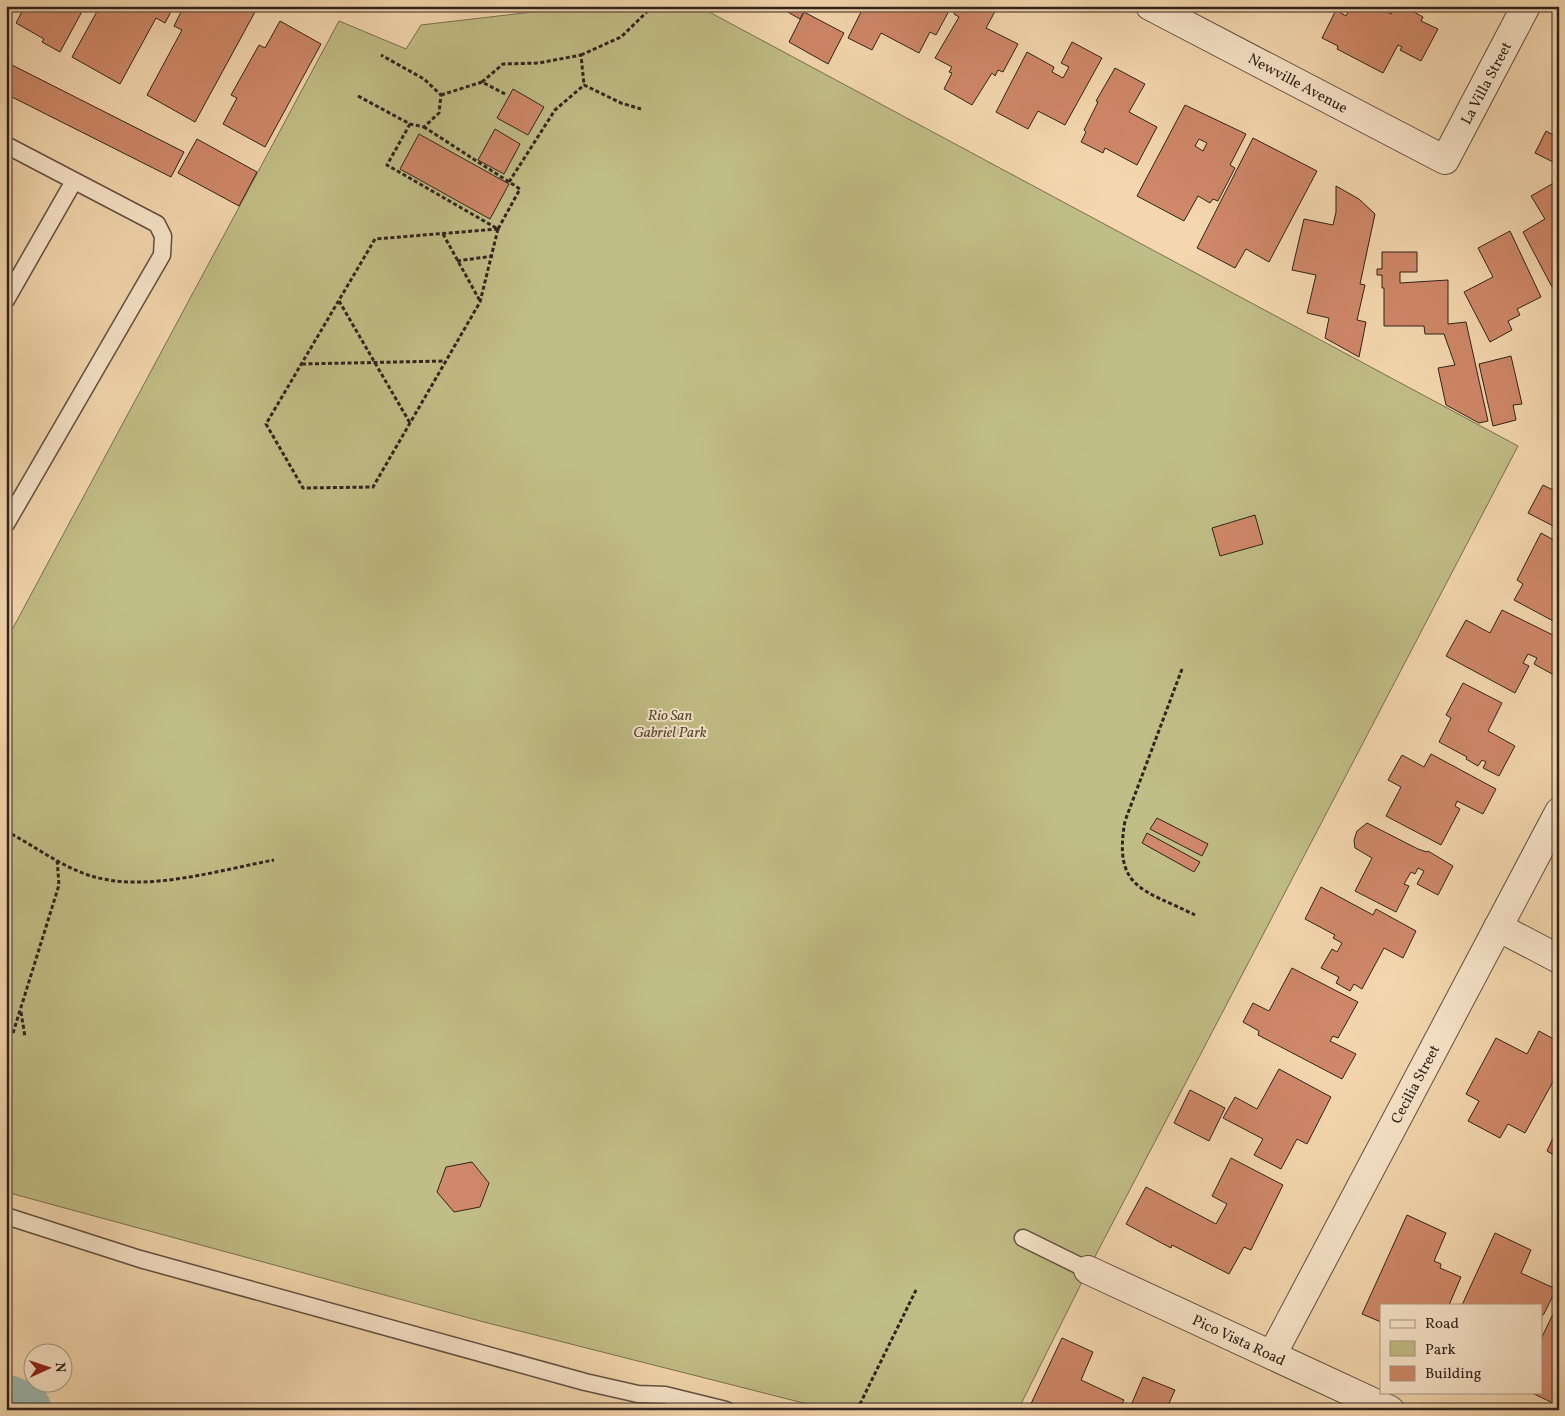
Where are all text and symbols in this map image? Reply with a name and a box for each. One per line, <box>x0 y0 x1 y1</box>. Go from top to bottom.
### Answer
street label: La Villa Street <box>1457 38 1518 129</box>
street label: Newville Avenue <box>1244 49 1351 119</box>
park label: Rio San Gabriel Park <box>633 706 707 744</box>
street label: Cecilia Street <box>1387 1041 1446 1128</box>
legend <box>1380 1304 1542 1394</box>
street label: Pico Vista Road <box>1188 1311 1288 1372</box>
text: Road <box>1425 1314 1459 1335</box>
text: Park <box>1425 1340 1456 1361</box>
north arrow <box>22 1344 72 1394</box>
text: N <box>50 1362 69 1373</box>
text: Building <box>1425 1364 1482 1385</box>

